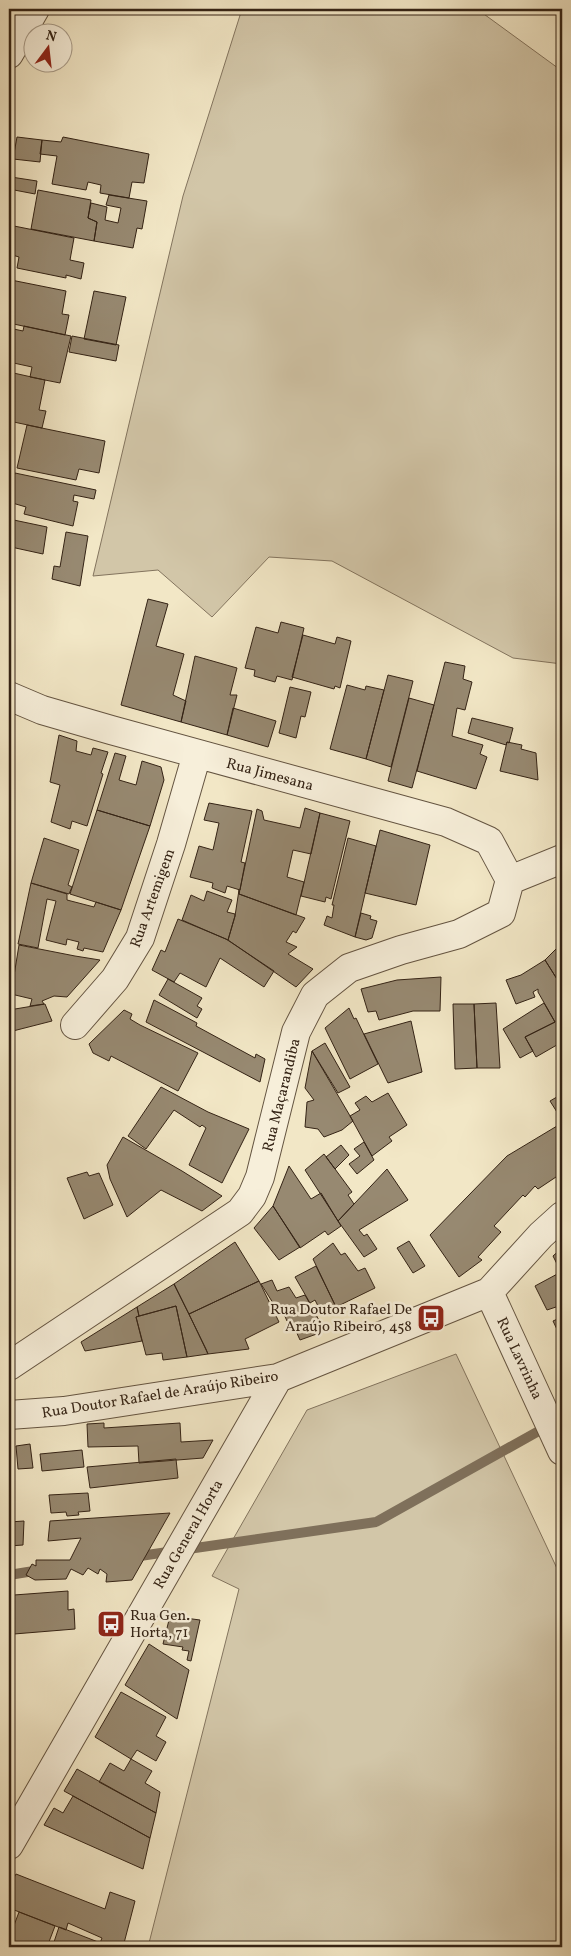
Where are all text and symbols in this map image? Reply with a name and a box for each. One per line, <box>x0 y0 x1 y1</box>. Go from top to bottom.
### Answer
north arrow <box>22 22 72 72</box>
text: N <box>44 26 58 47</box>
street label: Rua Jimesana <box>224 754 315 797</box>
street label: Rua Artemigem <box>126 846 181 951</box>
street label: Rua Maçarandiba <box>258 1036 307 1154</box>
place label: Rua Doutor Rafael De Araújo Ribeiro, 458 <box>270 1300 412 1338</box>
bus stop icon: Rua Doutor Rafael De Araújo Ribeiro, 458 <box>416 1303 446 1333</box>
street label: Rua Lavrinha <box>490 1314 547 1403</box>
street label: Rua Doutor Rafael de Araújo Ribeiro <box>40 1366 280 1425</box>
street label: Rua General Horta <box>149 1476 229 1593</box>
place label: Rua Gen. Horta, 71 <box>130 1606 190 1644</box>
bus stop icon: Rua Gen. Horta, 71 <box>96 1609 126 1639</box>

